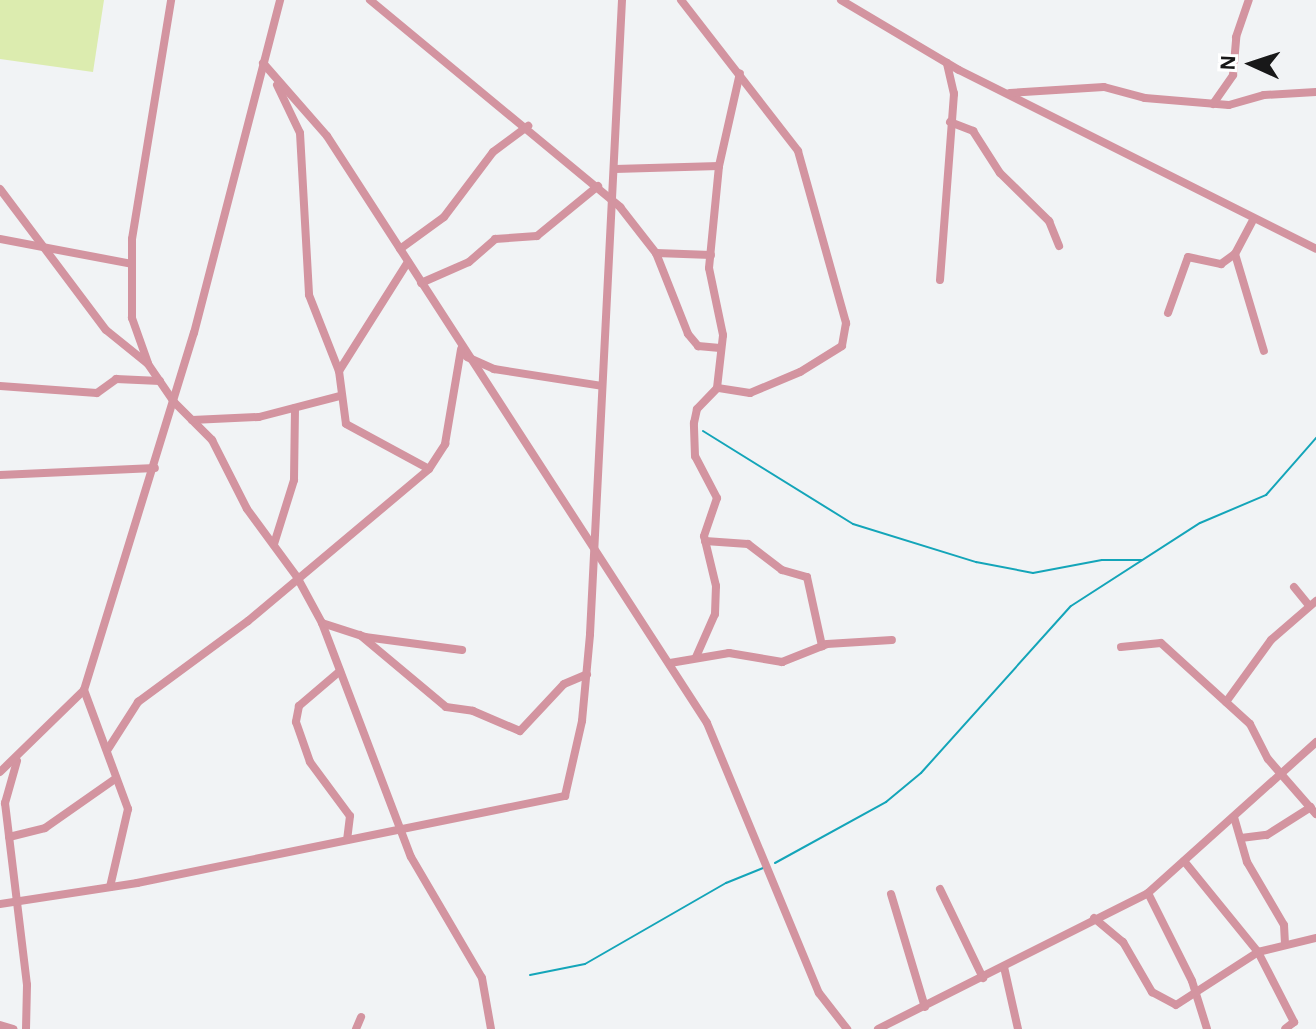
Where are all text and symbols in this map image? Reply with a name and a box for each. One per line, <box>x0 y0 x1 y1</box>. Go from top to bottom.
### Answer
north arrow <box>1212 24 1292 104</box>
text: N <box>1217 55 1239 71</box>

